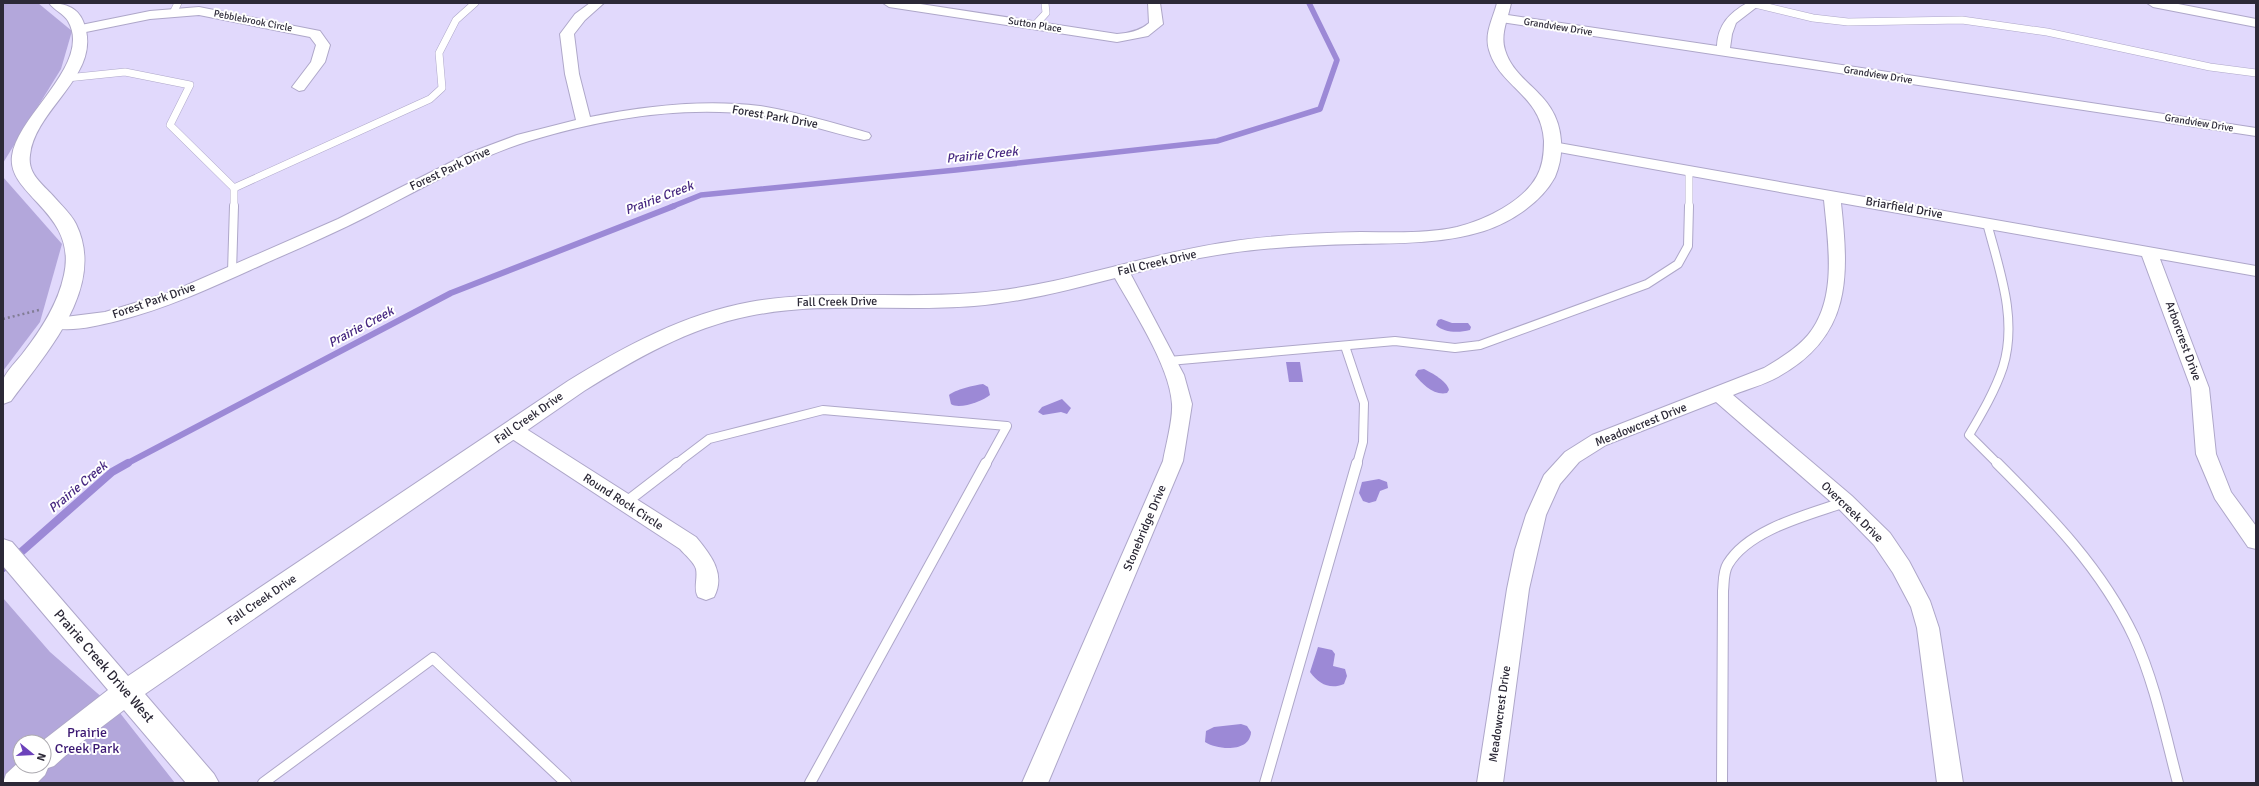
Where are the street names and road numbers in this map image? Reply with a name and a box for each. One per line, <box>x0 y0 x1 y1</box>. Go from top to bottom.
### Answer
street label: Pebblebrook Circle <box>213 7 293 35</box>
street label: Sutton Place <box>1007 15 1063 35</box>
street label: Grandview Drive <box>1523 16 1593 38</box>
street label: Grandview Drive <box>1843 64 1913 86</box>
street label: Forest Park Drive <box>731 102 819 132</box>
street label: Grandview Drive <box>2164 112 2234 134</box>
street label: Forest Park Drive <box>407 144 493 194</box>
street label: Briarfield Drive <box>1864 194 1944 222</box>
street label: Fall Creek Drive <box>1116 247 1198 279</box>
street label: Forest Park Drive <box>110 280 198 322</box>
street label: Fall Creek Drive <box>797 294 877 310</box>
street label: Arborcrest Drive <box>2162 299 2204 383</box>
street label: Fall Creek Drive <box>492 389 566 447</box>
street label: Meadowcrest Drive <box>1593 400 1689 450</box>
street label: Round Rock Circle <box>580 470 666 534</box>
street label: Overcreek Drive <box>1818 479 1886 545</box>
street label: Stonebridge Drive <box>1120 483 1170 573</box>
street label: Fall Creek Drive <box>224 571 300 629</box>
street label: Prairie Creek Drive West <box>50 606 158 726</box>
street label: Meadowcrest Drive <box>1486 665 1514 763</box>

